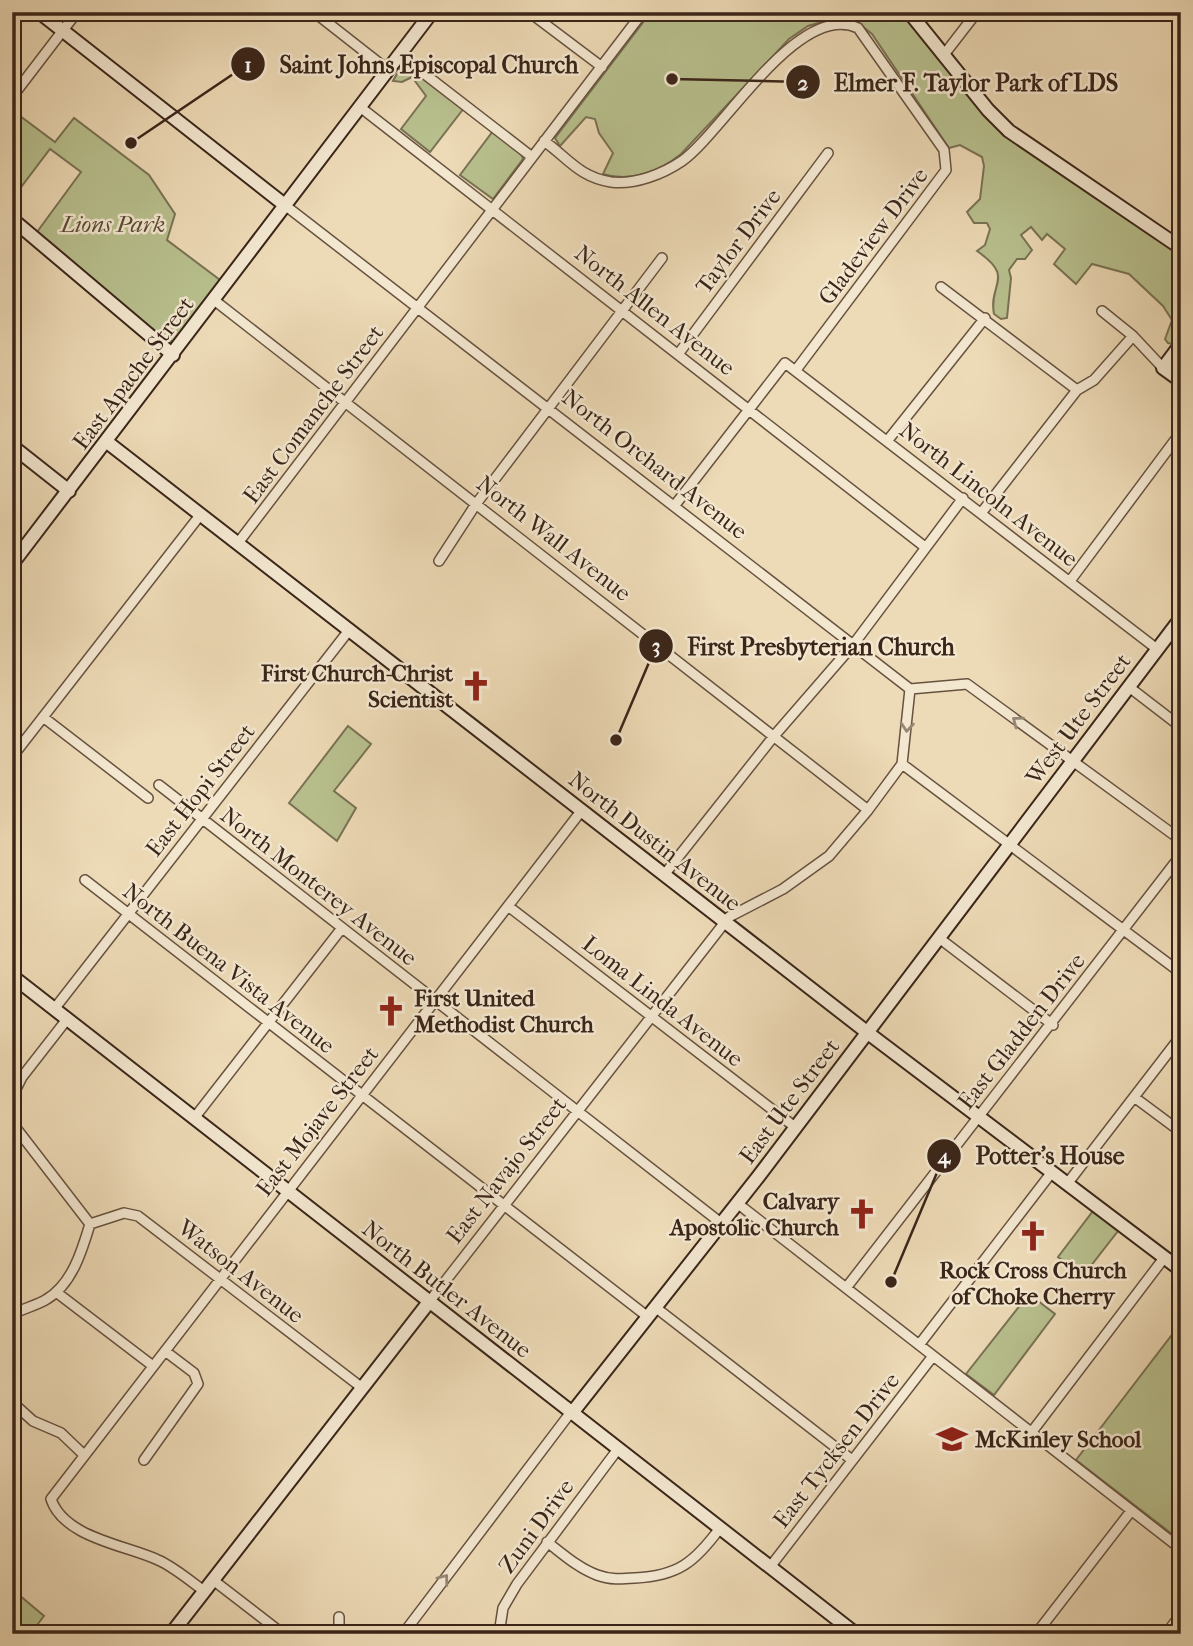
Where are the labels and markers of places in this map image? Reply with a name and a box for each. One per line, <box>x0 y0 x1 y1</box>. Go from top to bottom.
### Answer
callout: Saint Johns Episcopal Church <box>230 42 592 87</box>
callout: Elmer F. Taylor Park of LDS <box>785 60 1133 105</box>
callout: First Presbyterian Church <box>638 624 969 669</box>
place label: First Church-Christ Scientist <box>260 660 454 713</box>
church icon: First Church-Christ Scientist <box>459 669 493 703</box>
place label: First United Methodist Church <box>413 985 595 1038</box>
church icon: First United Methodist Church <box>374 994 408 1028</box>
callout: Potter's House <box>926 1133 1138 1178</box>
place label: Calvary Apostolic Church <box>668 1188 841 1241</box>
church icon: Calvary Apostolic Church <box>845 1197 879 1231</box>
church icon: Rock Cross Church of Choke Cherry <box>1016 1219 1050 1253</box>
place label: Rock Cross Church of Choke Cherry <box>939 1257 1128 1310</box>
school or university icon: McKinley School <box>935 1422 969 1456</box>
place label: McKinley School <box>975 1426 1142 1453</box>

